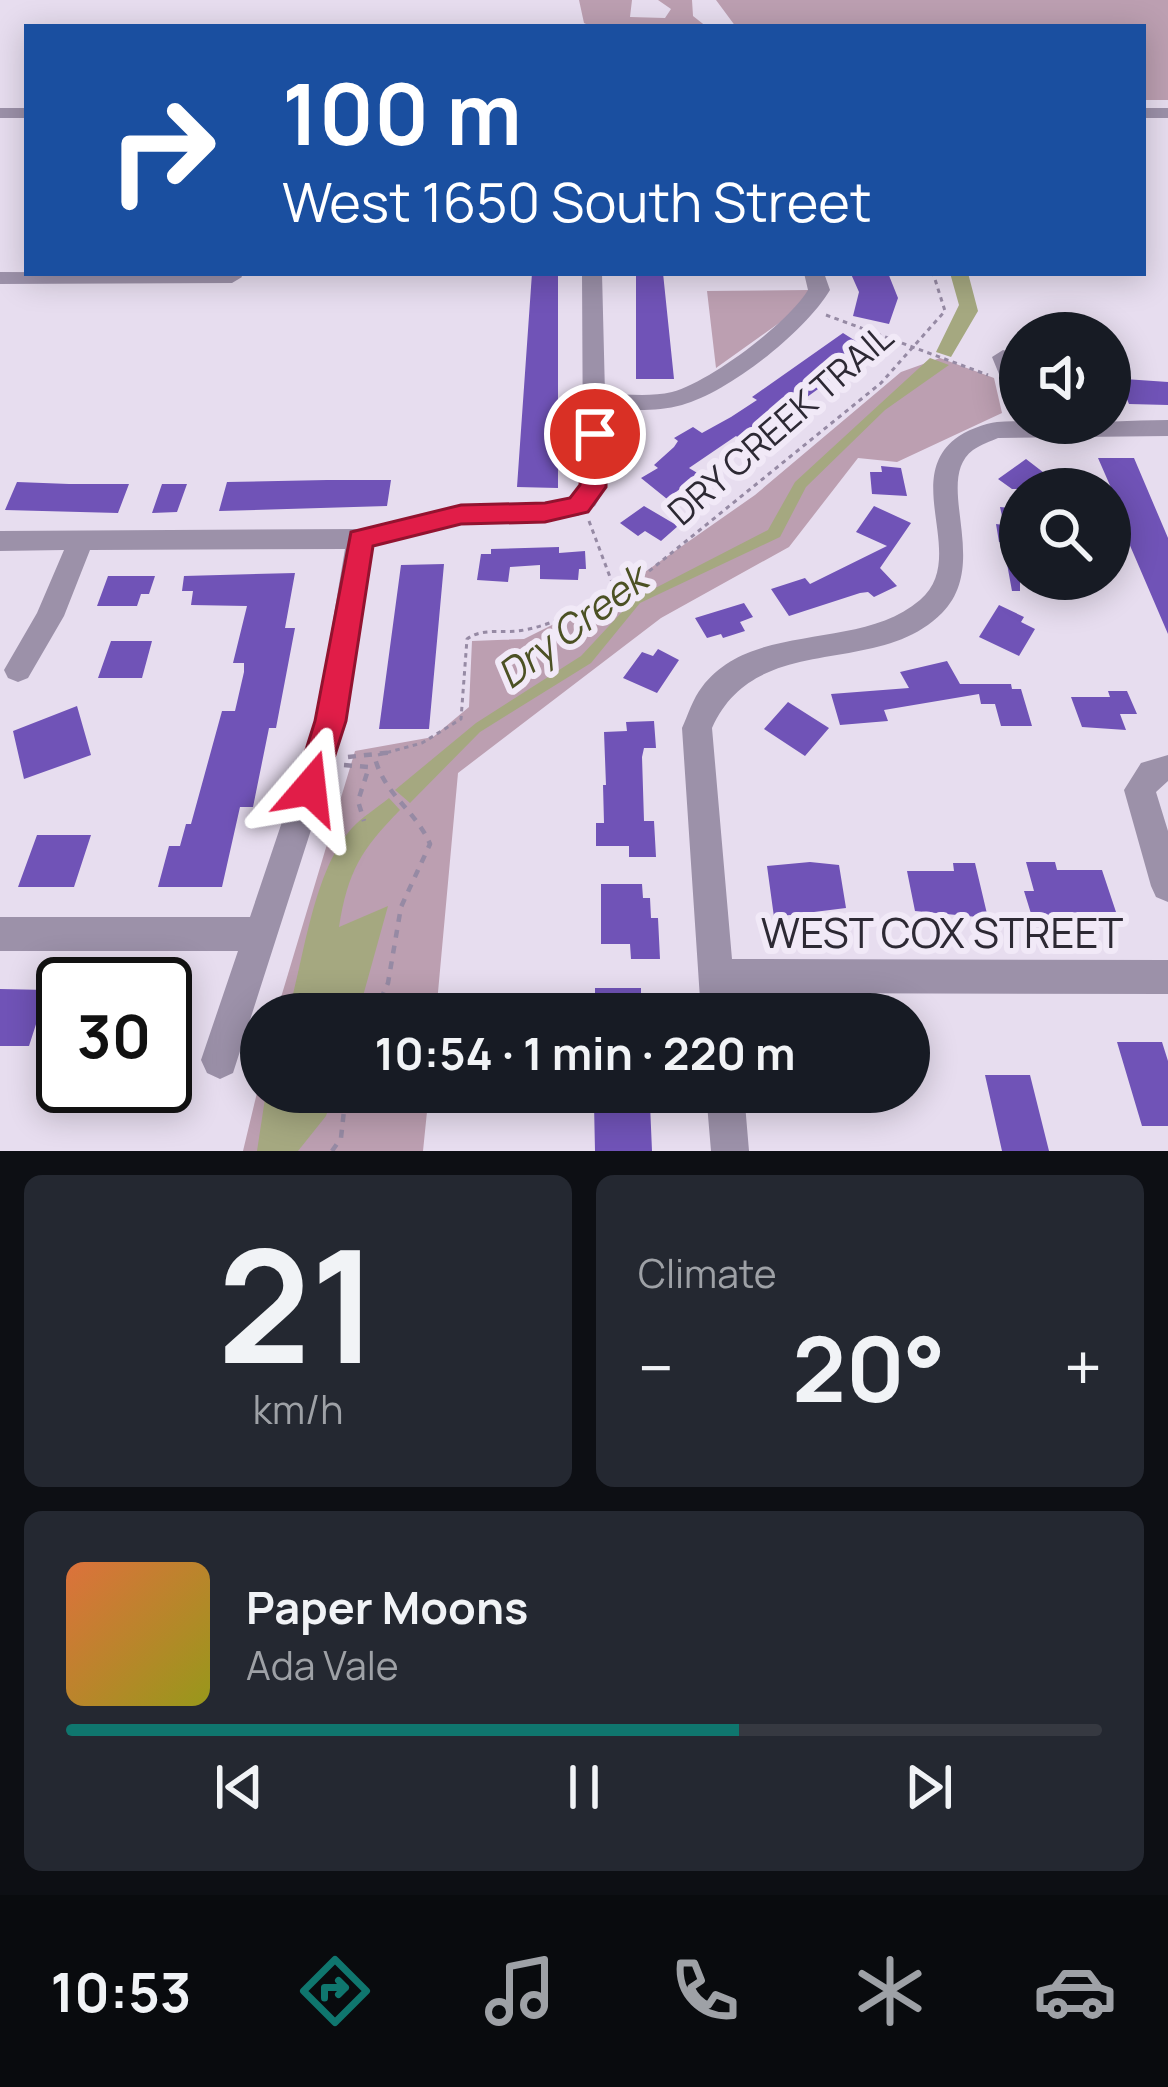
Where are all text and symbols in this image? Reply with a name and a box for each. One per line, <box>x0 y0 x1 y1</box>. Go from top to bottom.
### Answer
text: 100 m <box>282 55 522 170</box>
icon: right <box>84 72 240 228</box>
text: West 1650 South Street <box>282 164 872 238</box>
map controls <box>999 312 1131 600</box>
button: sound <box>999 312 1131 444</box>
street label: DRY CREEK TRAIL <box>657 313 903 535</box>
pin <box>544 383 646 485</box>
icon: arrive <box>562 401 628 467</box>
button: search <box>999 468 1131 600</box>
water label: Dry Creek <box>485 548 662 700</box>
position arrow <box>247 725 373 851</box>
street label: WEST COX STREET <box>761 903 1123 961</box>
speed limit sign: 30 <box>36 957 192 1113</box>
text: 10:54 · 1 min · 220 m <box>374 1022 796 1084</box>
text: 21 <box>217 1197 379 1410</box>
text: Climate <box>638 1246 777 1300</box>
text: 20° <box>792 1306 945 1429</box>
text: − <box>638 1322 674 1412</box>
text: + <box>1064 1322 1102 1412</box>
text: km/h <box>253 1382 343 1436</box>
text: Paper Moons <box>246 1576 528 1638</box>
text: Ada Vale <box>246 1638 399 1692</box>
icon: previous <box>206 1754 272 1820</box>
icon: pause <box>551 1754 617 1820</box>
icon: next <box>896 1754 962 1820</box>
icon: directions <box>293 1949 377 2033</box>
icon: music <box>478 1949 562 2033</box>
icon: phone <box>663 1949 747 2033</box>
icon: climate <box>848 1949 932 2033</box>
icon: car <box>1033 1949 1117 2033</box>
text: 10:53 <box>51 1954 191 2028</box>

